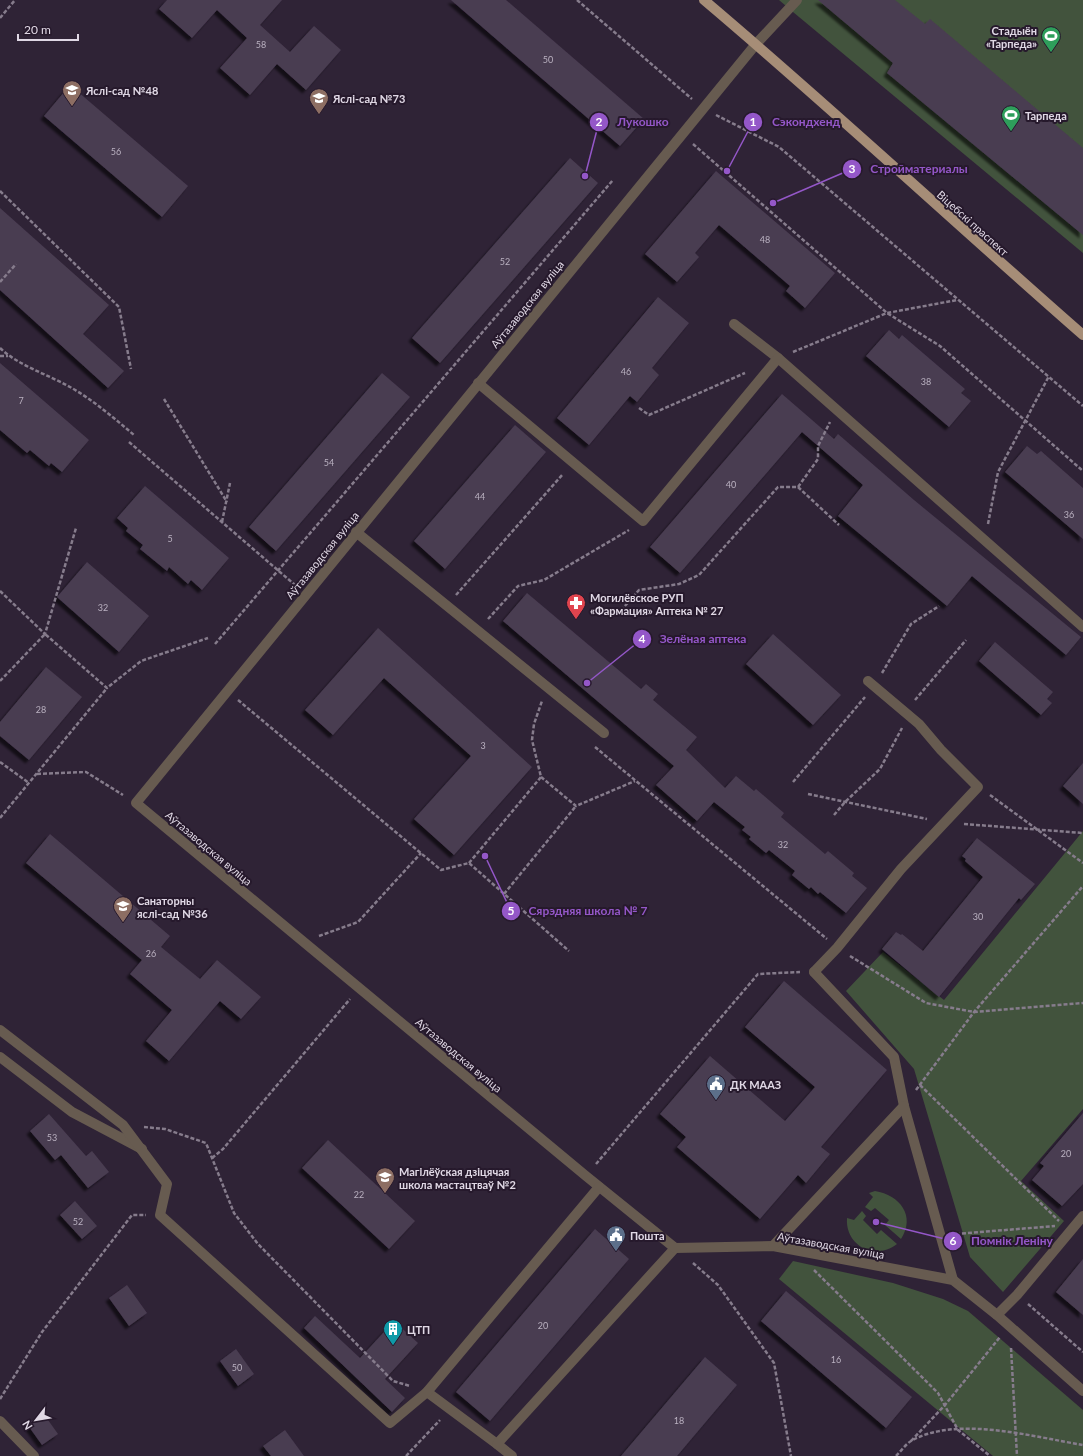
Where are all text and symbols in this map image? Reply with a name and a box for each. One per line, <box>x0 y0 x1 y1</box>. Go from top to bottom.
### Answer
scale bar <box>18 16 78 42</box>
text: 20 m <box>24 22 51 37</box>
place label: Стадыён «Тарпеда» <box>986 24 1037 50</box>
sports icon: Стадыён «Тарпеда» <box>1040 25 1062 53</box>
house number: 58 <box>256 39 266 50</box>
house number: 50 <box>543 54 553 65</box>
school or university icon: Яслі-сад №48 <box>61 79 83 107</box>
place label: Яслі-сад №48 <box>85 84 158 97</box>
school or university icon: Яслі-сад №73 <box>308 87 330 115</box>
place label: Яслі-сад №73 <box>332 92 405 105</box>
sports icon: Тарпеда <box>1000 104 1022 132</box>
place label: Тарпеда <box>1025 109 1067 122</box>
callout: Лукошко <box>589 110 677 134</box>
callout: Сэкондхенд <box>743 110 848 134</box>
text: 2 <box>596 114 603 129</box>
text: Лукошко <box>616 114 669 129</box>
text: 1 <box>750 114 757 129</box>
text: Сэкондхенд <box>772 114 841 129</box>
house number: 56 <box>111 146 121 157</box>
callout: Стройматериалы <box>842 157 976 181</box>
text: 3 <box>849 161 856 176</box>
text: Стройматериалы <box>870 161 968 176</box>
street label: Віцебскі праспект <box>935 188 1012 259</box>
house number: 48 <box>760 234 770 245</box>
house number: 52 <box>500 256 510 267</box>
street label: Аўтазаводская вуліца <box>488 258 566 350</box>
house number: 46 <box>621 366 631 377</box>
house number: 38 <box>921 376 931 387</box>
house number: 7 <box>18 395 24 406</box>
house number: 54 <box>324 457 334 468</box>
house number: 40 <box>726 479 736 490</box>
house number: 44 <box>475 491 485 502</box>
street label: Аўтазаводская вуліца <box>283 509 361 601</box>
house number: 36 <box>1064 509 1074 520</box>
house number: 5 <box>167 533 173 544</box>
place label: Могилёвское РУП «Фармация» Аптека № 27 <box>590 591 723 617</box>
pharmacy icon: Могилёвское РУП «Фармация» Аптека № 27 <box>565 592 587 620</box>
house number: 32 <box>98 602 108 613</box>
callout: Зелёная аптека <box>632 627 755 651</box>
text: 4 <box>639 631 646 646</box>
text: Зелёная аптека <box>660 631 746 646</box>
house number: 28 <box>36 704 46 715</box>
house number: 3 <box>480 740 486 751</box>
street label: Аўтазаводская вуліца <box>163 808 255 888</box>
house number: 32 <box>778 839 788 850</box>
place label: Санаторны яслі-сад №36 <box>137 894 208 920</box>
school or university icon: Санаторны яслі-сад №36 <box>112 895 134 923</box>
callout: Сярэдняя школа № 7 <box>501 899 656 923</box>
text: 5 <box>508 903 515 918</box>
text: Сярэдняя школа № 7 <box>528 903 648 918</box>
house number: 30 <box>973 911 983 922</box>
house number: 26 <box>146 948 156 959</box>
street label: Аўтазаводская вуліца <box>413 1015 505 1095</box>
public building icon: ДК МААЗ <box>705 1073 727 1101</box>
place label: ДК МААЗ <box>730 1078 781 1091</box>
house number: 53 <box>47 1132 57 1143</box>
house number: 20 <box>1061 1148 1071 1159</box>
place label: Магілёўская дзіцячая школа мастацтваў №2 <box>399 1165 516 1191</box>
school or university icon: Магілёўская дзіцячая школа мастацтваў №2 <box>374 1166 396 1194</box>
house number: 22 <box>354 1189 364 1200</box>
house number: 52 <box>73 1216 83 1227</box>
public building icon: Пошта <box>605 1224 627 1252</box>
place label: Пошта <box>630 1229 665 1242</box>
street label: Аўтазаводская вуліца <box>776 1229 886 1261</box>
callout: Помнік Леніну <box>943 1229 1061 1253</box>
text: 6 <box>950 1233 957 1248</box>
text: Помнік Леніну <box>971 1233 1054 1248</box>
building icon: ЦТП <box>382 1318 404 1346</box>
house number: 20 <box>538 1320 548 1331</box>
place label: ЦТП <box>407 1323 430 1336</box>
house number: 16 <box>831 1354 841 1365</box>
house number: 50 <box>232 1362 242 1373</box>
north arrow <box>16 1400 56 1440</box>
house number: 18 <box>674 1415 684 1426</box>
text: N <box>19 1418 35 1432</box>

